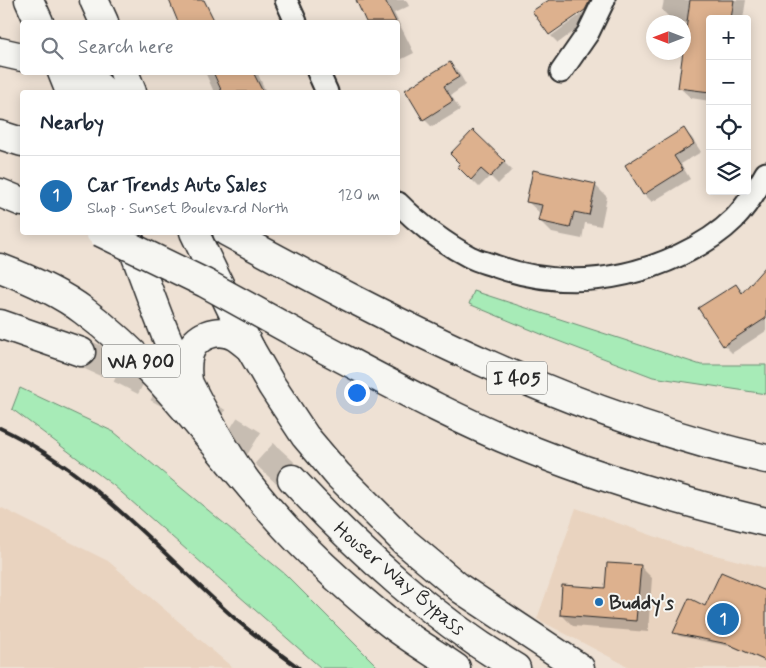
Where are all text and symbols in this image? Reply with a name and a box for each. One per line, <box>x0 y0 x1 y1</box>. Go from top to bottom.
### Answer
north arrow <box>646 15 691 60</box>
map controls <box>706 15 751 195</box>
button: + <box>706 15 751 60</box>
search box <box>20 20 400 75</box>
icon: search <box>38 34 66 62</box>
text: Search here <box>78 35 174 60</box>
button: − <box>706 60 751 105</box>
button: locate <box>706 105 751 150</box>
text: Nearby <box>40 109 104 137</box>
button: layers <box>706 150 751 195</box>
text: Car Trends Auto Sales <box>87 173 267 198</box>
text: 1 <box>52 185 60 206</box>
text: 120 m <box>338 185 380 206</box>
text: Shop · Sunset Boulevard North <box>87 198 288 219</box>
road number: WA 900 <box>102 344 180 378</box>
road number: I 405 <box>487 362 547 394</box>
your location <box>344 380 370 406</box>
street label: Houser Way Bypass <box>327 516 471 642</box>
place label: Buddy's <box>609 590 674 617</box>
marker: Buddy's <box>593 596 605 608</box>
pin: 1 <box>707 600 739 638</box>

